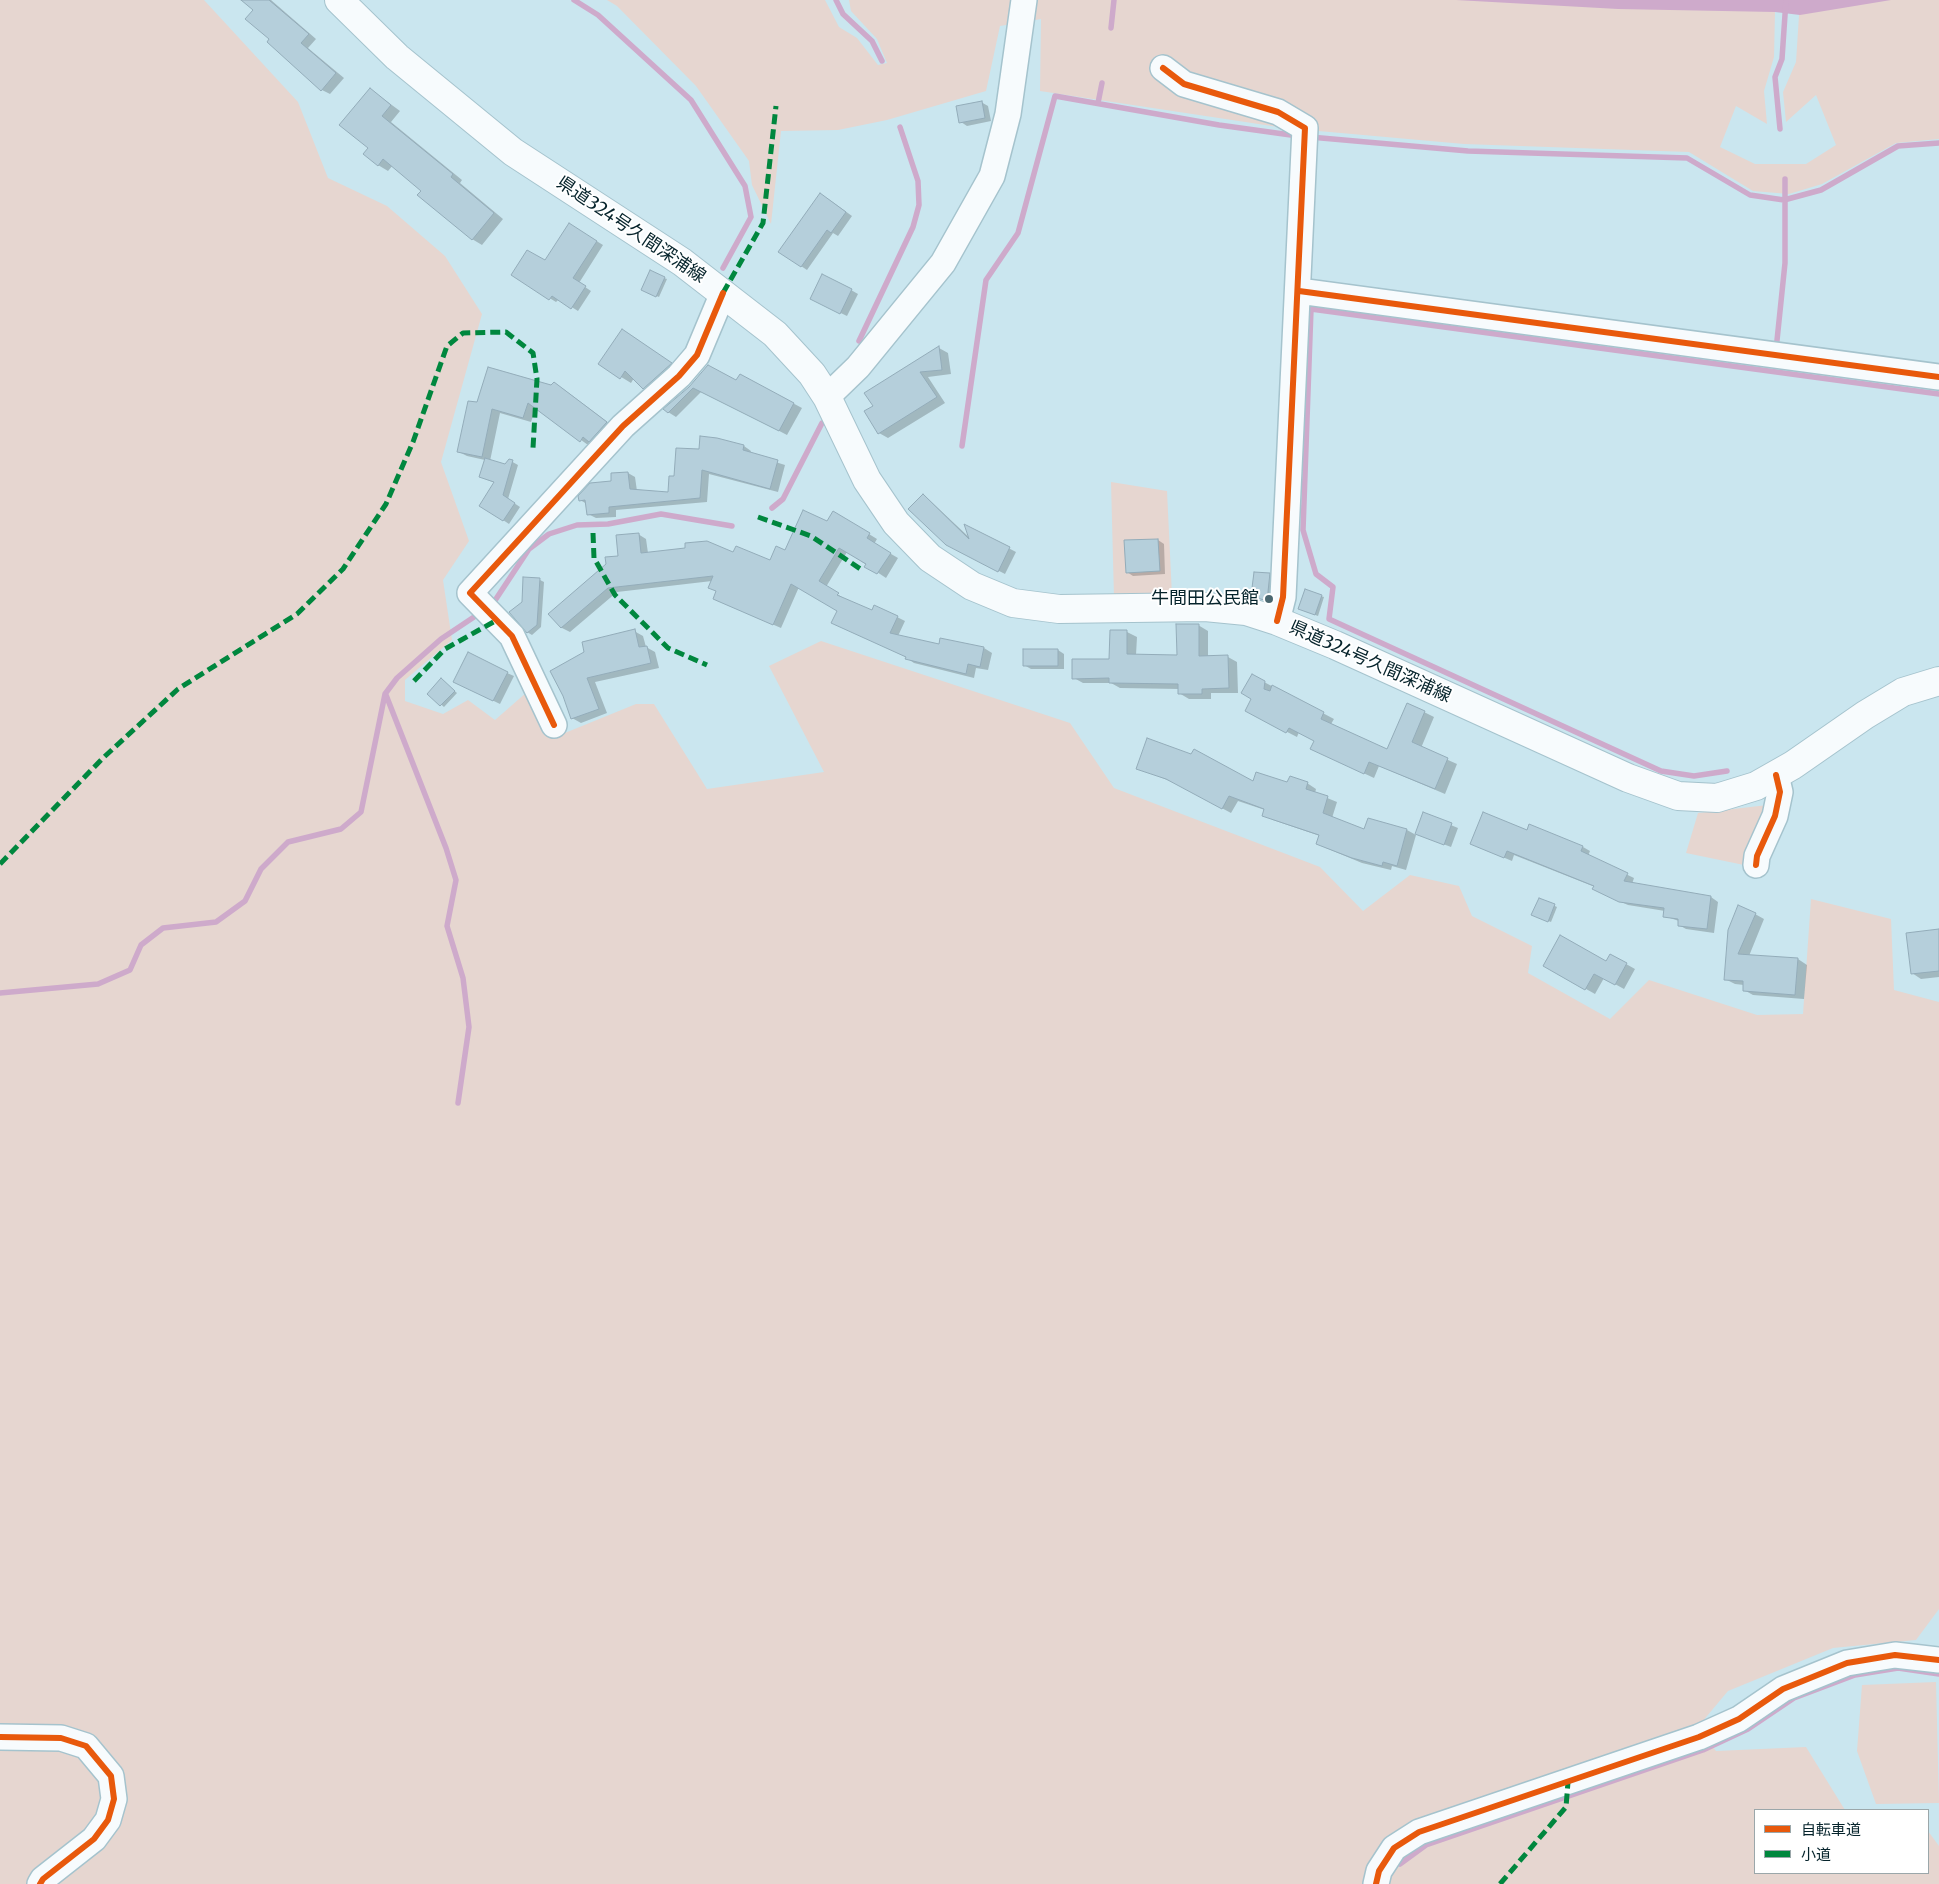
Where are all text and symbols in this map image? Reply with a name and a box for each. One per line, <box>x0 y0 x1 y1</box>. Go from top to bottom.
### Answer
street label: 県道324号久間深浦線 <box>552 172 710 288</box>
place label: 牛間田公民館 <box>1151 588 1259 610</box>
marker: 牛間田公民館 <box>1263 593 1275 605</box>
street label: 県道324号久間深浦線 <box>1286 617 1454 707</box>
legend <box>1754 1809 1929 1874</box>
text: 自転車道 <box>1801 1820 1861 1839</box>
text: 小道 <box>1801 1845 1831 1864</box>

